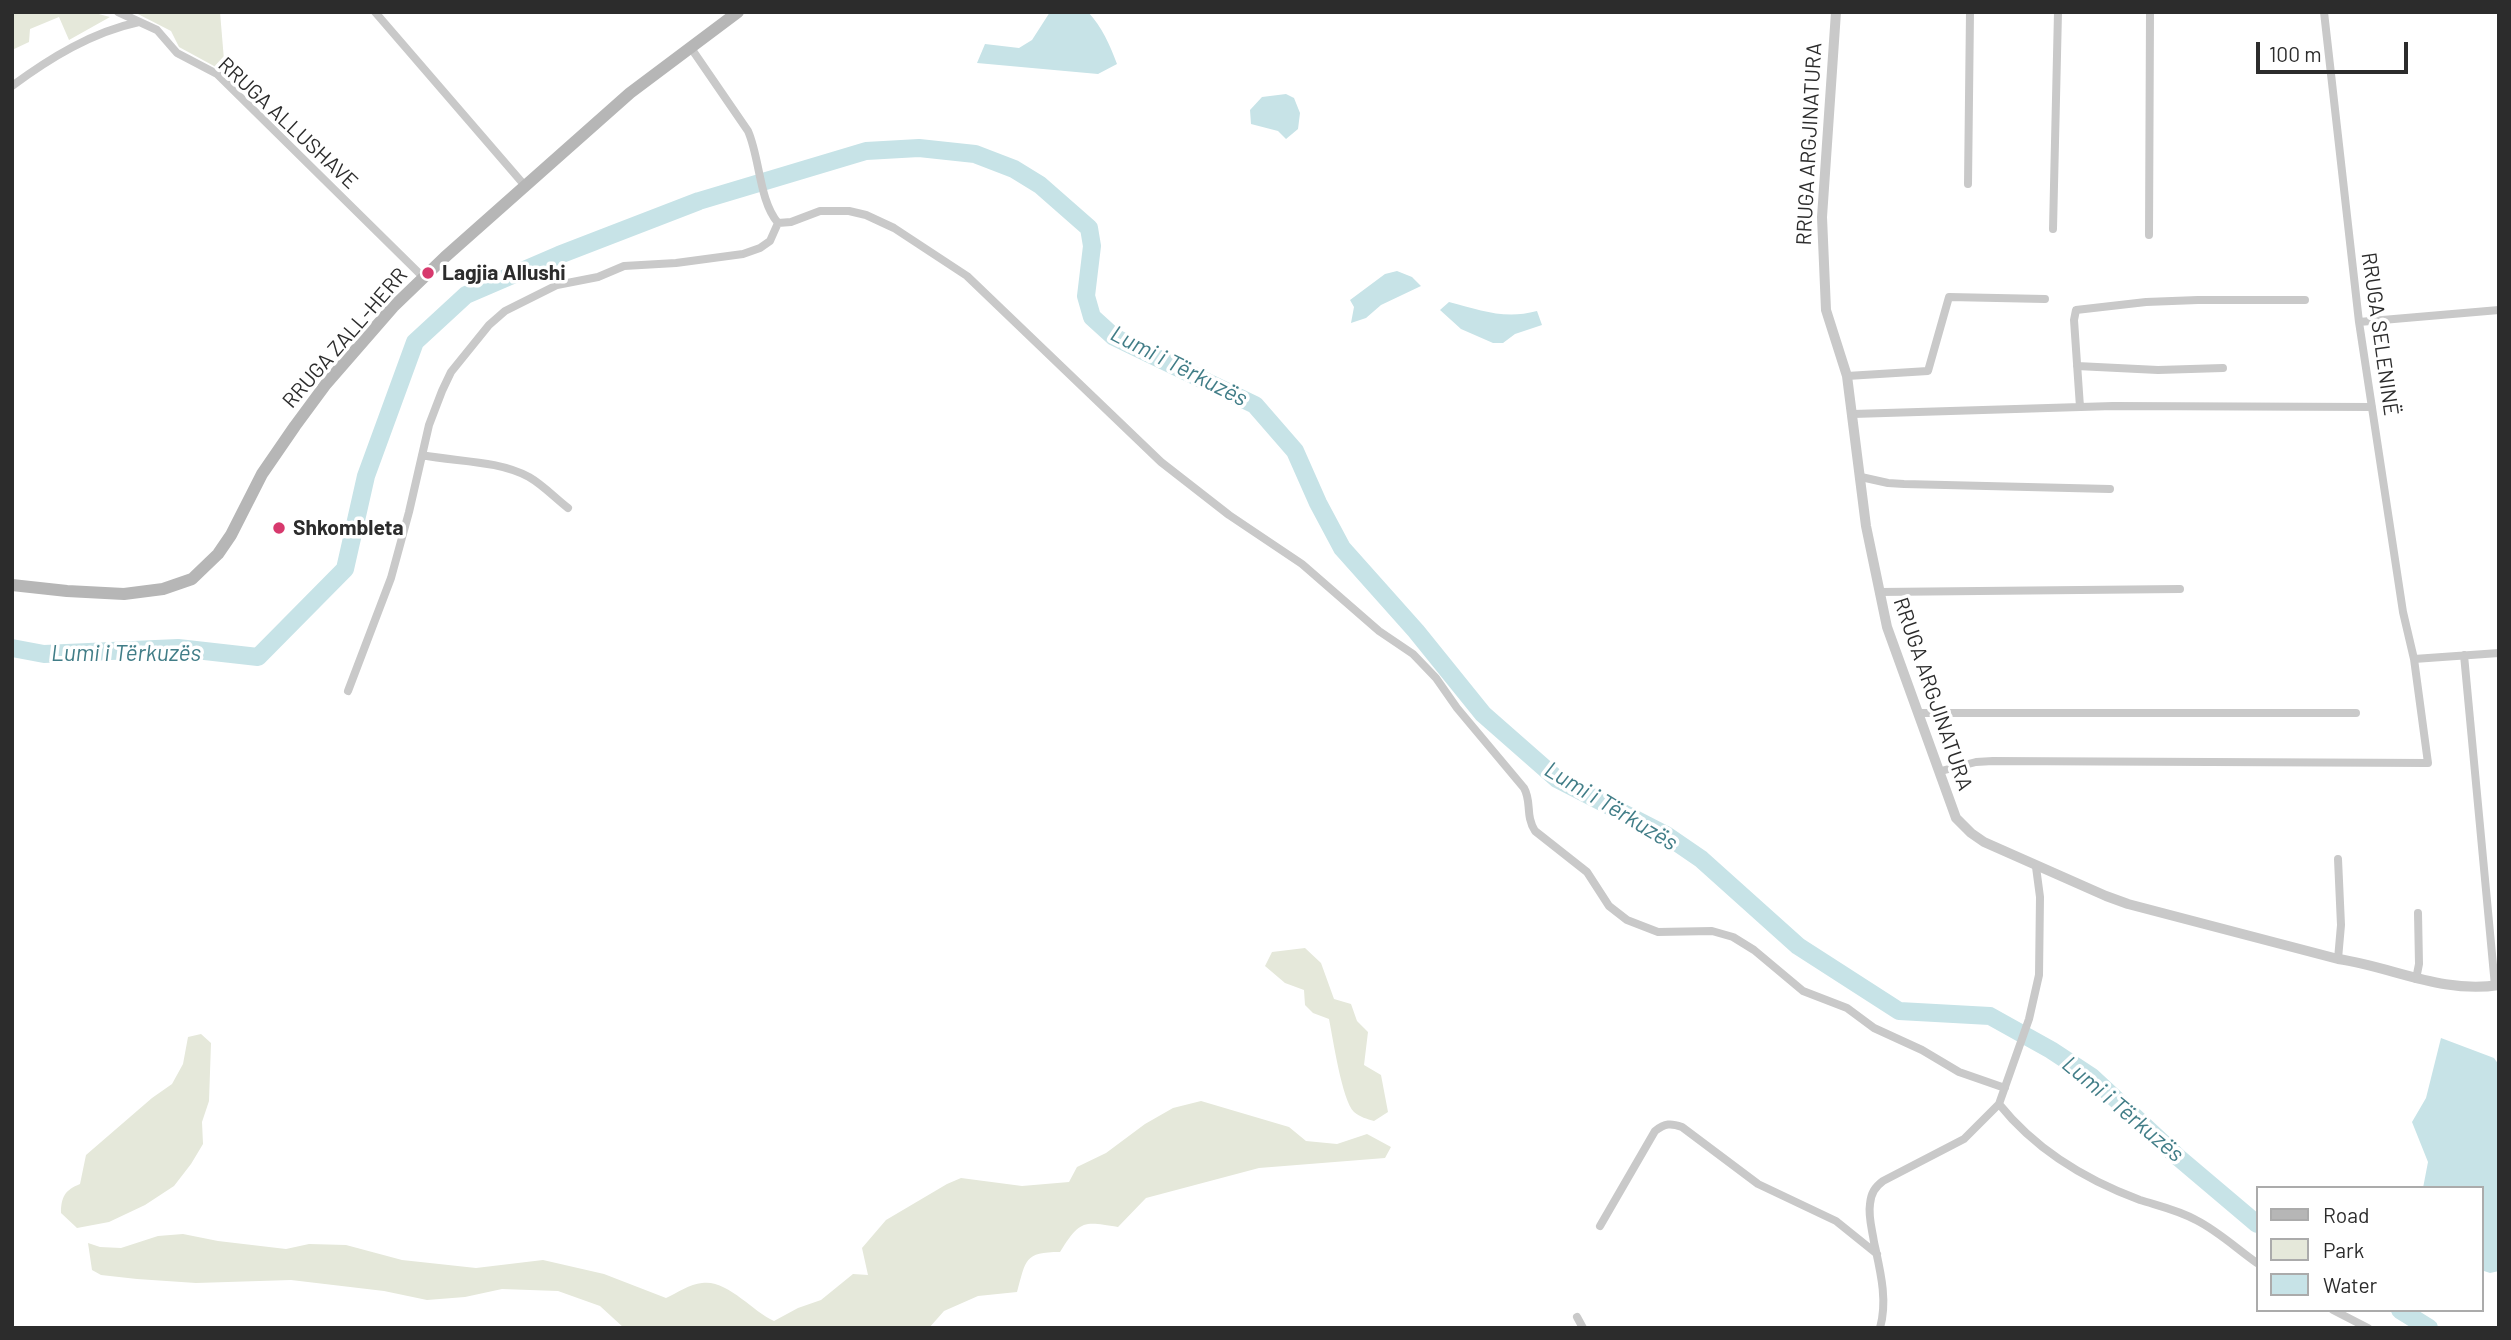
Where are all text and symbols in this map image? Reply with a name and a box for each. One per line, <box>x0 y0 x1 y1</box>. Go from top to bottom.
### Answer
scale bar <box>2259 28 2411 72</box>
text: 100 m <box>2269 41 2322 66</box>
street label: RRUGA ARGJINATURA <box>1791 42 1827 246</box>
street label: RRUGA ALLUSHAVE <box>213 52 363 194</box>
street label: RRUGA SELENINË <box>2356 251 2404 417</box>
place label: Lagjia Allushi <box>442 260 566 286</box>
street label: RRUGA ZALL-HERR <box>277 263 413 413</box>
marker: Lagjia Allushi <box>420 265 436 281</box>
water label: Lumi i Tërkuzës <box>1106 320 1252 412</box>
place label: Shkombleta <box>293 515 404 541</box>
marker: Shkombleta <box>271 520 287 536</box>
street label: RRUGA ARGJINATURA <box>1888 594 1978 794</box>
water label: Lumi i Tërkuzës <box>51 639 201 667</box>
water label: Lumi i Tërkuzës <box>1540 756 1682 856</box>
water label: Lumi i Tërkuzës <box>2057 1050 2189 1168</box>
legend <box>2256 1186 2483 1312</box>
text: Road <box>2323 1202 2369 1227</box>
text: Park <box>2323 1237 2364 1262</box>
text: Water <box>2323 1272 2377 1297</box>

